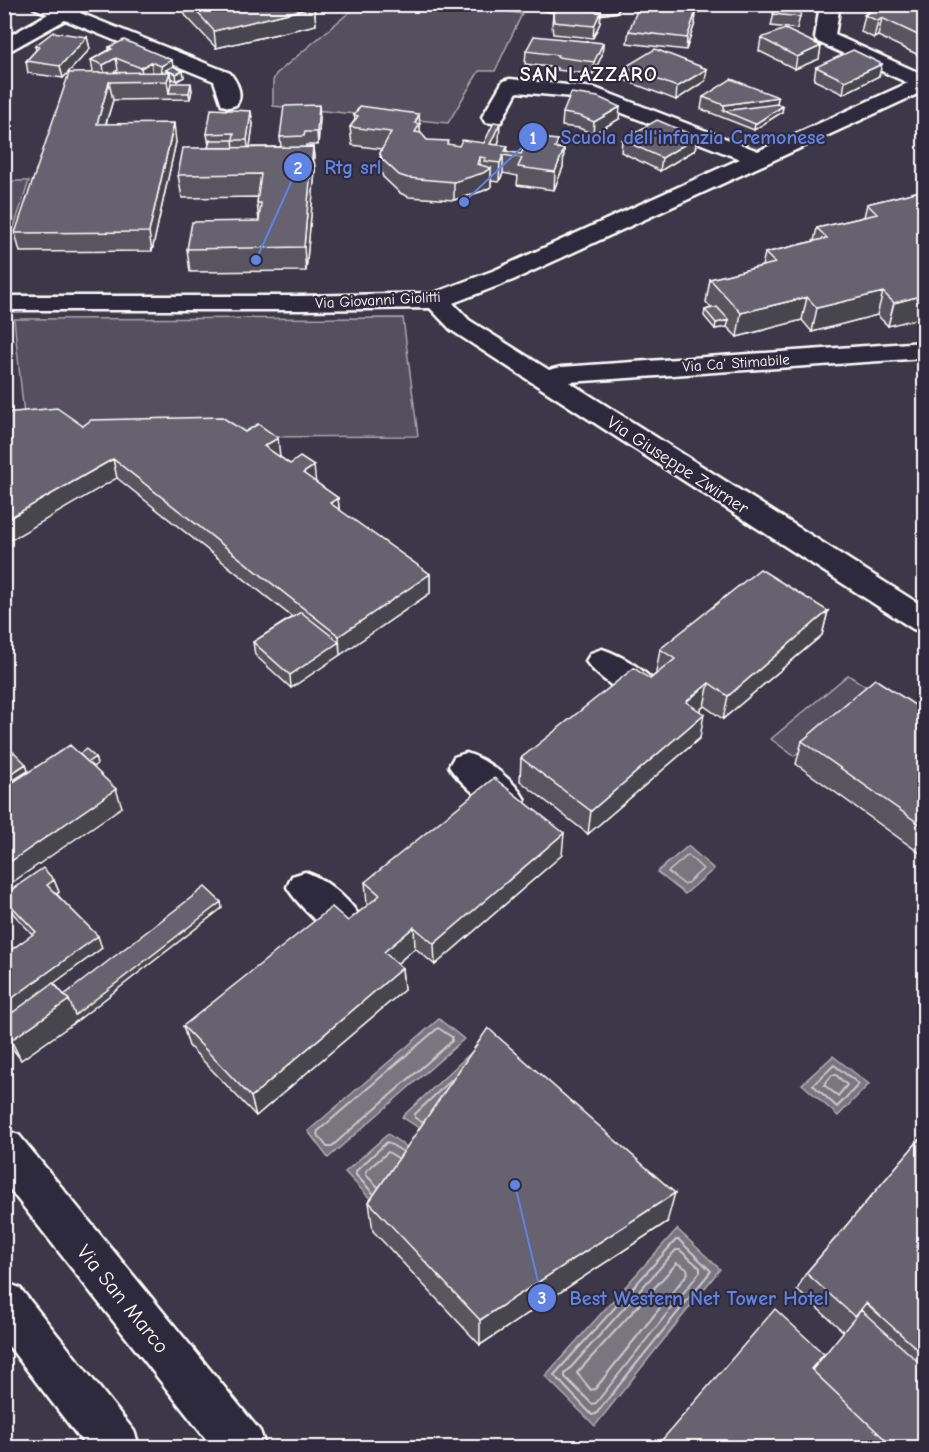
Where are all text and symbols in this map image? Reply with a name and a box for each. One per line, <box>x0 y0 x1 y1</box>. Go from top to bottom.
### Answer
district label: SAN LAZZARO <box>520 63 658 86</box>
callout: Scuola dell'infanzia Cremonese <box>518 118 837 156</box>
text: Scuola dell'infanzia Cremonese <box>561 126 826 149</box>
text: 1 <box>529 128 537 149</box>
callout: Rtg srl <box>283 148 394 186</box>
text: Rtg srl <box>324 156 382 179</box>
text: 2 <box>294 158 303 179</box>
street label: Via Giovanni Giolitti <box>315 288 441 312</box>
street label: Via Ca' Stimabile <box>682 350 791 376</box>
street label: Via Giuseppe Zwirner <box>603 412 753 519</box>
street label: Via San Marco <box>72 1240 174 1358</box>
callout: Best Western Net Tower Hotel <box>527 1279 840 1317</box>
text: Best Western Net Tower Hotel <box>570 1287 828 1310</box>
text: 3 <box>538 1288 546 1309</box>

